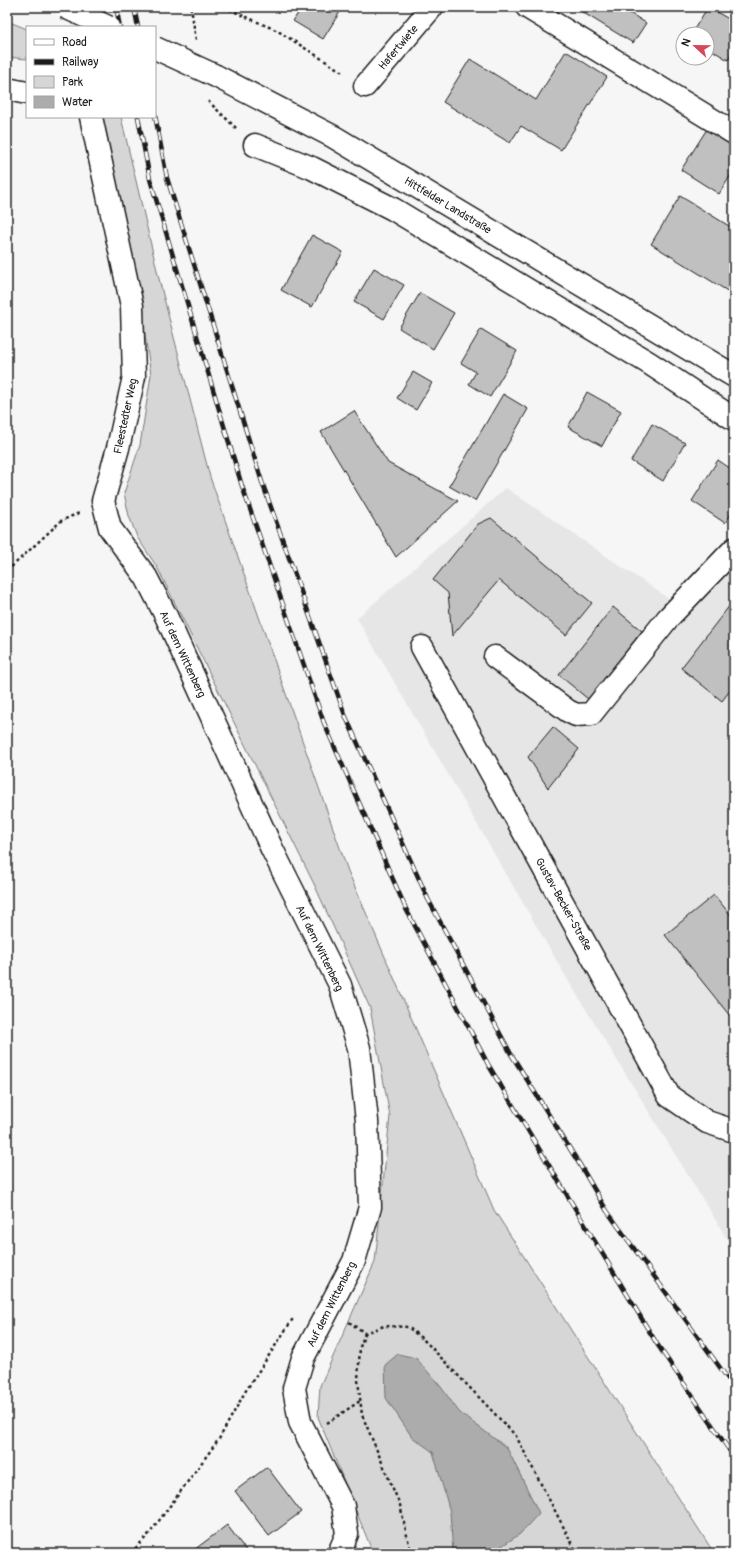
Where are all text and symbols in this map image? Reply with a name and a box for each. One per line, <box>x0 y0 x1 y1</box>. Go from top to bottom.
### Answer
street label: Hafertwiete <box>376 22 421 72</box>
legend <box>26 26 156 118</box>
north arrow <box>675 26 715 66</box>
text: Road <box>62 35 87 50</box>
text: N <box>679 36 694 48</box>
text: Railway <box>62 55 98 70</box>
text: Park <box>62 75 83 90</box>
text: Water <box>62 95 93 110</box>
street label: Hittfelder Landstraße <box>402 174 494 237</box>
street label: Fleestedter Weg <box>111 377 140 455</box>
street label: Auf dem Wittenberg <box>157 609 208 700</box>
street label: Gustav-Becker-Straße <box>533 856 595 953</box>
street label: Auf dem Wittenberg <box>293 903 346 994</box>
street label: Auf dem Wittenberg <box>304 1259 359 1349</box>

